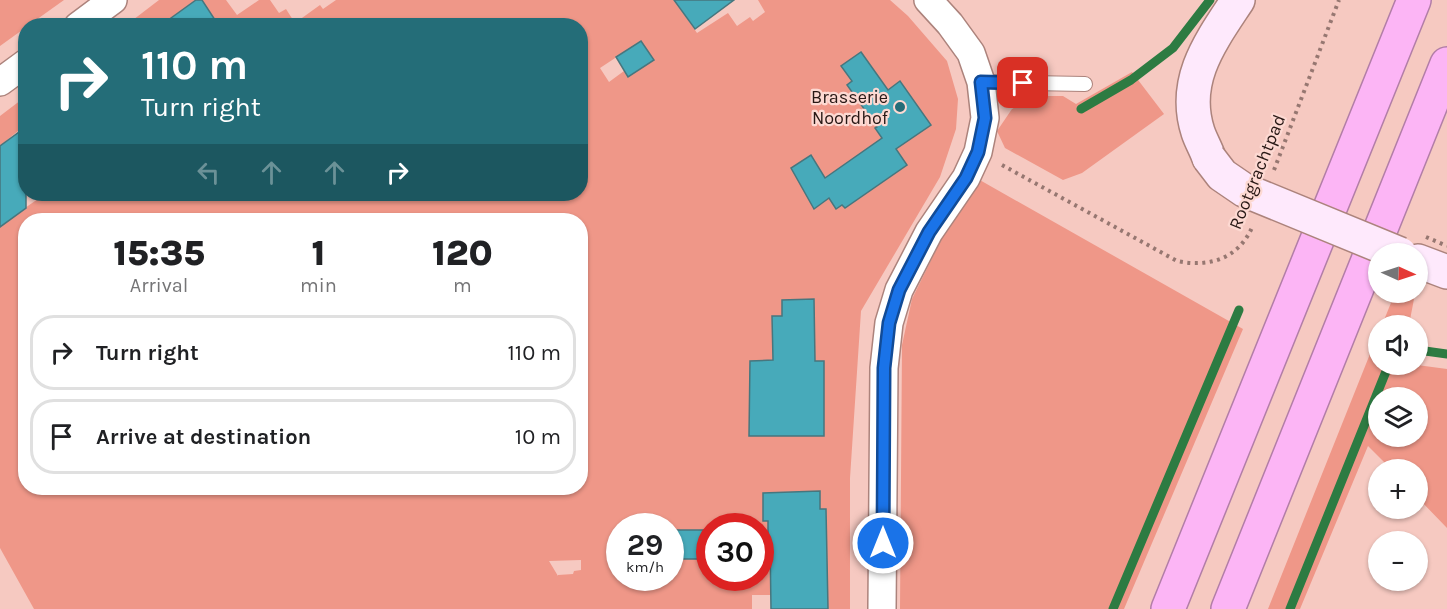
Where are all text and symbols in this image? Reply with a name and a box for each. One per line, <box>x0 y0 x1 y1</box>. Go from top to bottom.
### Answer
text: 110 m <box>141 40 248 90</box>
icon: right <box>42 42 120 120</box>
pin <box>997 57 1048 108</box>
icon: arrive <box>1006 66 1039 99</box>
place label: Brasserie Noordhof <box>811 86 889 129</box>
text: Turn right <box>141 91 261 123</box>
marker: Brasserie Noordhof <box>893 100 907 114</box>
street label: Rootgrachtpad <box>1224 111 1290 233</box>
icon: left <box>192 156 225 189</box>
icon: ahead <box>255 156 288 189</box>
icon: ahead <box>318 156 351 189</box>
icon: right <box>381 156 414 189</box>
text: 15:35 <box>113 232 205 274</box>
text: 1 <box>312 232 325 274</box>
text: 120 <box>432 232 493 274</box>
north arrow <box>1368 243 1428 303</box>
map controls <box>1368 243 1428 591</box>
text: Arrival <box>130 274 188 297</box>
text: min <box>300 274 337 297</box>
text: m <box>453 274 472 297</box>
button: sound <box>1368 315 1428 375</box>
icon: right <box>45 336 78 369</box>
text: Turn right <box>96 340 199 366</box>
text: 110 m <box>508 340 561 366</box>
button: layers <box>1368 387 1428 447</box>
icon: arrive <box>45 420 78 453</box>
text: Arrive at destination <box>96 424 311 450</box>
text: 10 m <box>515 424 561 450</box>
button: + <box>1368 459 1428 519</box>
position arrow <box>851 511 915 575</box>
speed limit sign: 30 <box>696 513 774 591</box>
text: 29 <box>627 527 663 563</box>
button: − <box>1368 531 1428 591</box>
text: km/h <box>626 558 664 576</box>

